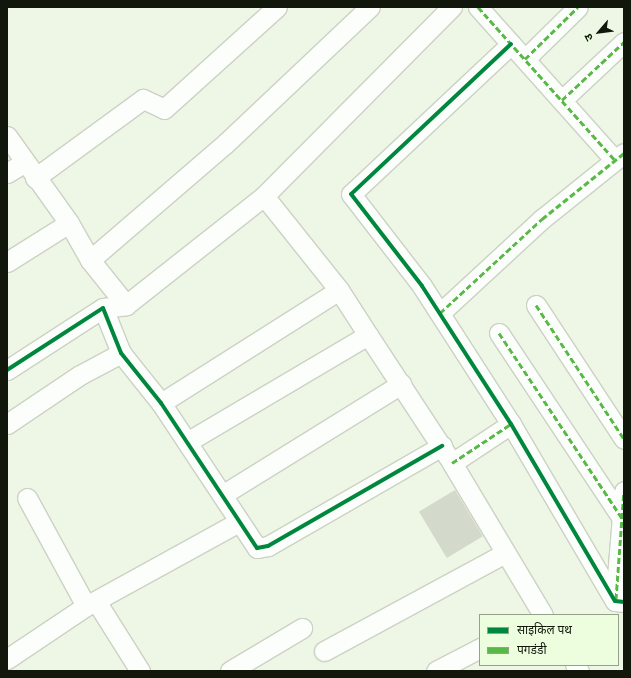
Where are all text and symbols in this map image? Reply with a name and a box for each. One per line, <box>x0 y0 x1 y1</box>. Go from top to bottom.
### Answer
north arrow <box>579 12 619 52</box>
text: उ <box>581 32 596 44</box>
legend <box>479 614 619 666</box>
text: साइकिल पथ <box>517 622 572 637</box>
text: पगडंडी <box>517 642 547 657</box>

